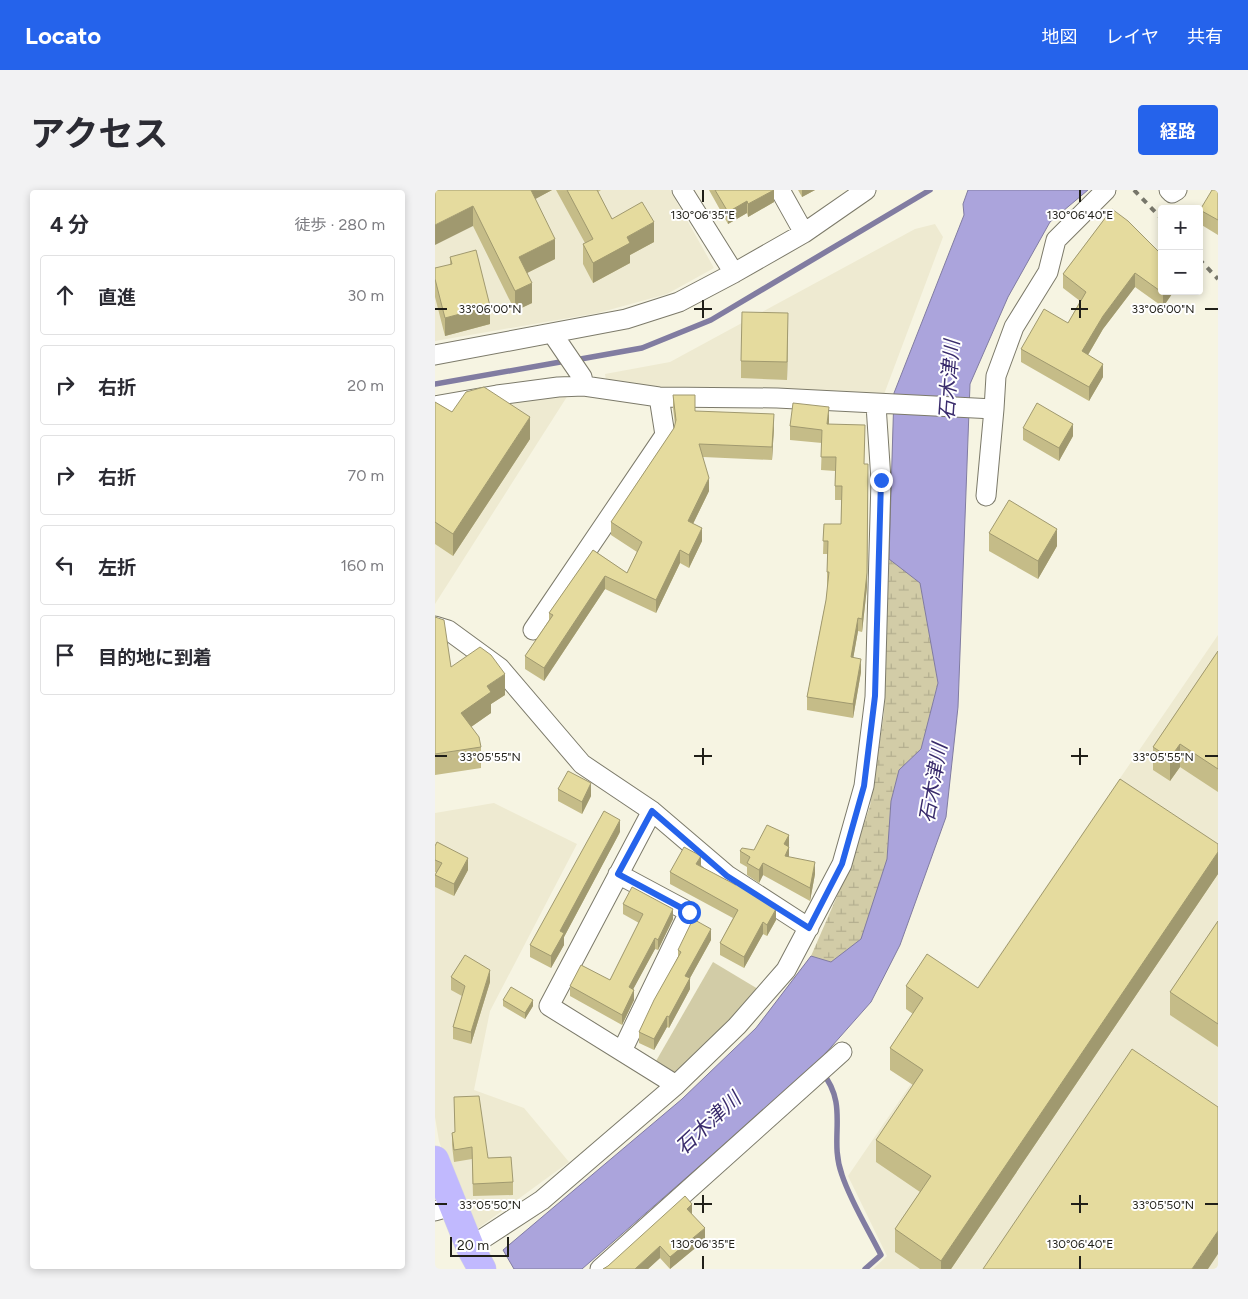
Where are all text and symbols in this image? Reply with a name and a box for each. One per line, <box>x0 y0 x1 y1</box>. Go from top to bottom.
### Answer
text: Locato <box>25 21 101 50</box>
text: 地図 <box>1042 26 1078 48</box>
text: レイヤ <box>1106 26 1159 48</box>
text: 共有 <box>1187 26 1223 48</box>
button: 経路 <box>1138 105 1218 155</box>
text: アクセス <box>30 113 168 155</box>
map controls <box>1158 205 1203 295</box>
button: + <box>1158 205 1203 250</box>
text: 130°06'35"E <box>671 208 735 222</box>
text: 130°06'40"E <box>1047 208 1113 222</box>
text: 4 分 <box>50 212 89 237</box>
text: 徒歩 · 280 m <box>294 215 385 234</box>
button: − <box>1158 250 1203 295</box>
icon: ahead <box>51 281 79 309</box>
text: 直進 <box>98 286 136 309</box>
text: 30 m <box>347 286 384 305</box>
text: 33°06'00"N <box>459 302 521 316</box>
text: 33°06'00"N <box>1132 302 1194 316</box>
water label: 石木津川 <box>934 337 964 421</box>
icon: right <box>51 371 79 399</box>
text: 右折 <box>98 376 136 399</box>
text: 20 m <box>347 376 384 395</box>
icon: right <box>51 461 79 489</box>
text: 右折 <box>98 466 136 489</box>
text: 70 m <box>348 466 384 485</box>
route end <box>870 469 893 492</box>
icon: left <box>51 551 79 579</box>
text: 左折 <box>98 556 136 579</box>
text: 160 m <box>341 556 384 575</box>
icon: arrive <box>51 641 79 669</box>
text: 目的地に到着 <box>98 646 212 669</box>
water label: 石木津川 <box>914 740 952 824</box>
text: 33°05'55"N <box>459 750 521 764</box>
text: 33°05'55"N <box>1132 750 1194 764</box>
route start <box>678 901 701 924</box>
water label: 石木津川 <box>671 1086 747 1159</box>
text: 33°05'50"N <box>459 1198 521 1212</box>
text: 33°05'50"N <box>1132 1198 1194 1212</box>
scale bar <box>450 1234 509 1257</box>
text: 20 m <box>457 1237 489 1254</box>
text: 130°06'35"E <box>671 1237 735 1251</box>
text: 130°06'40"E <box>1047 1237 1113 1251</box>

